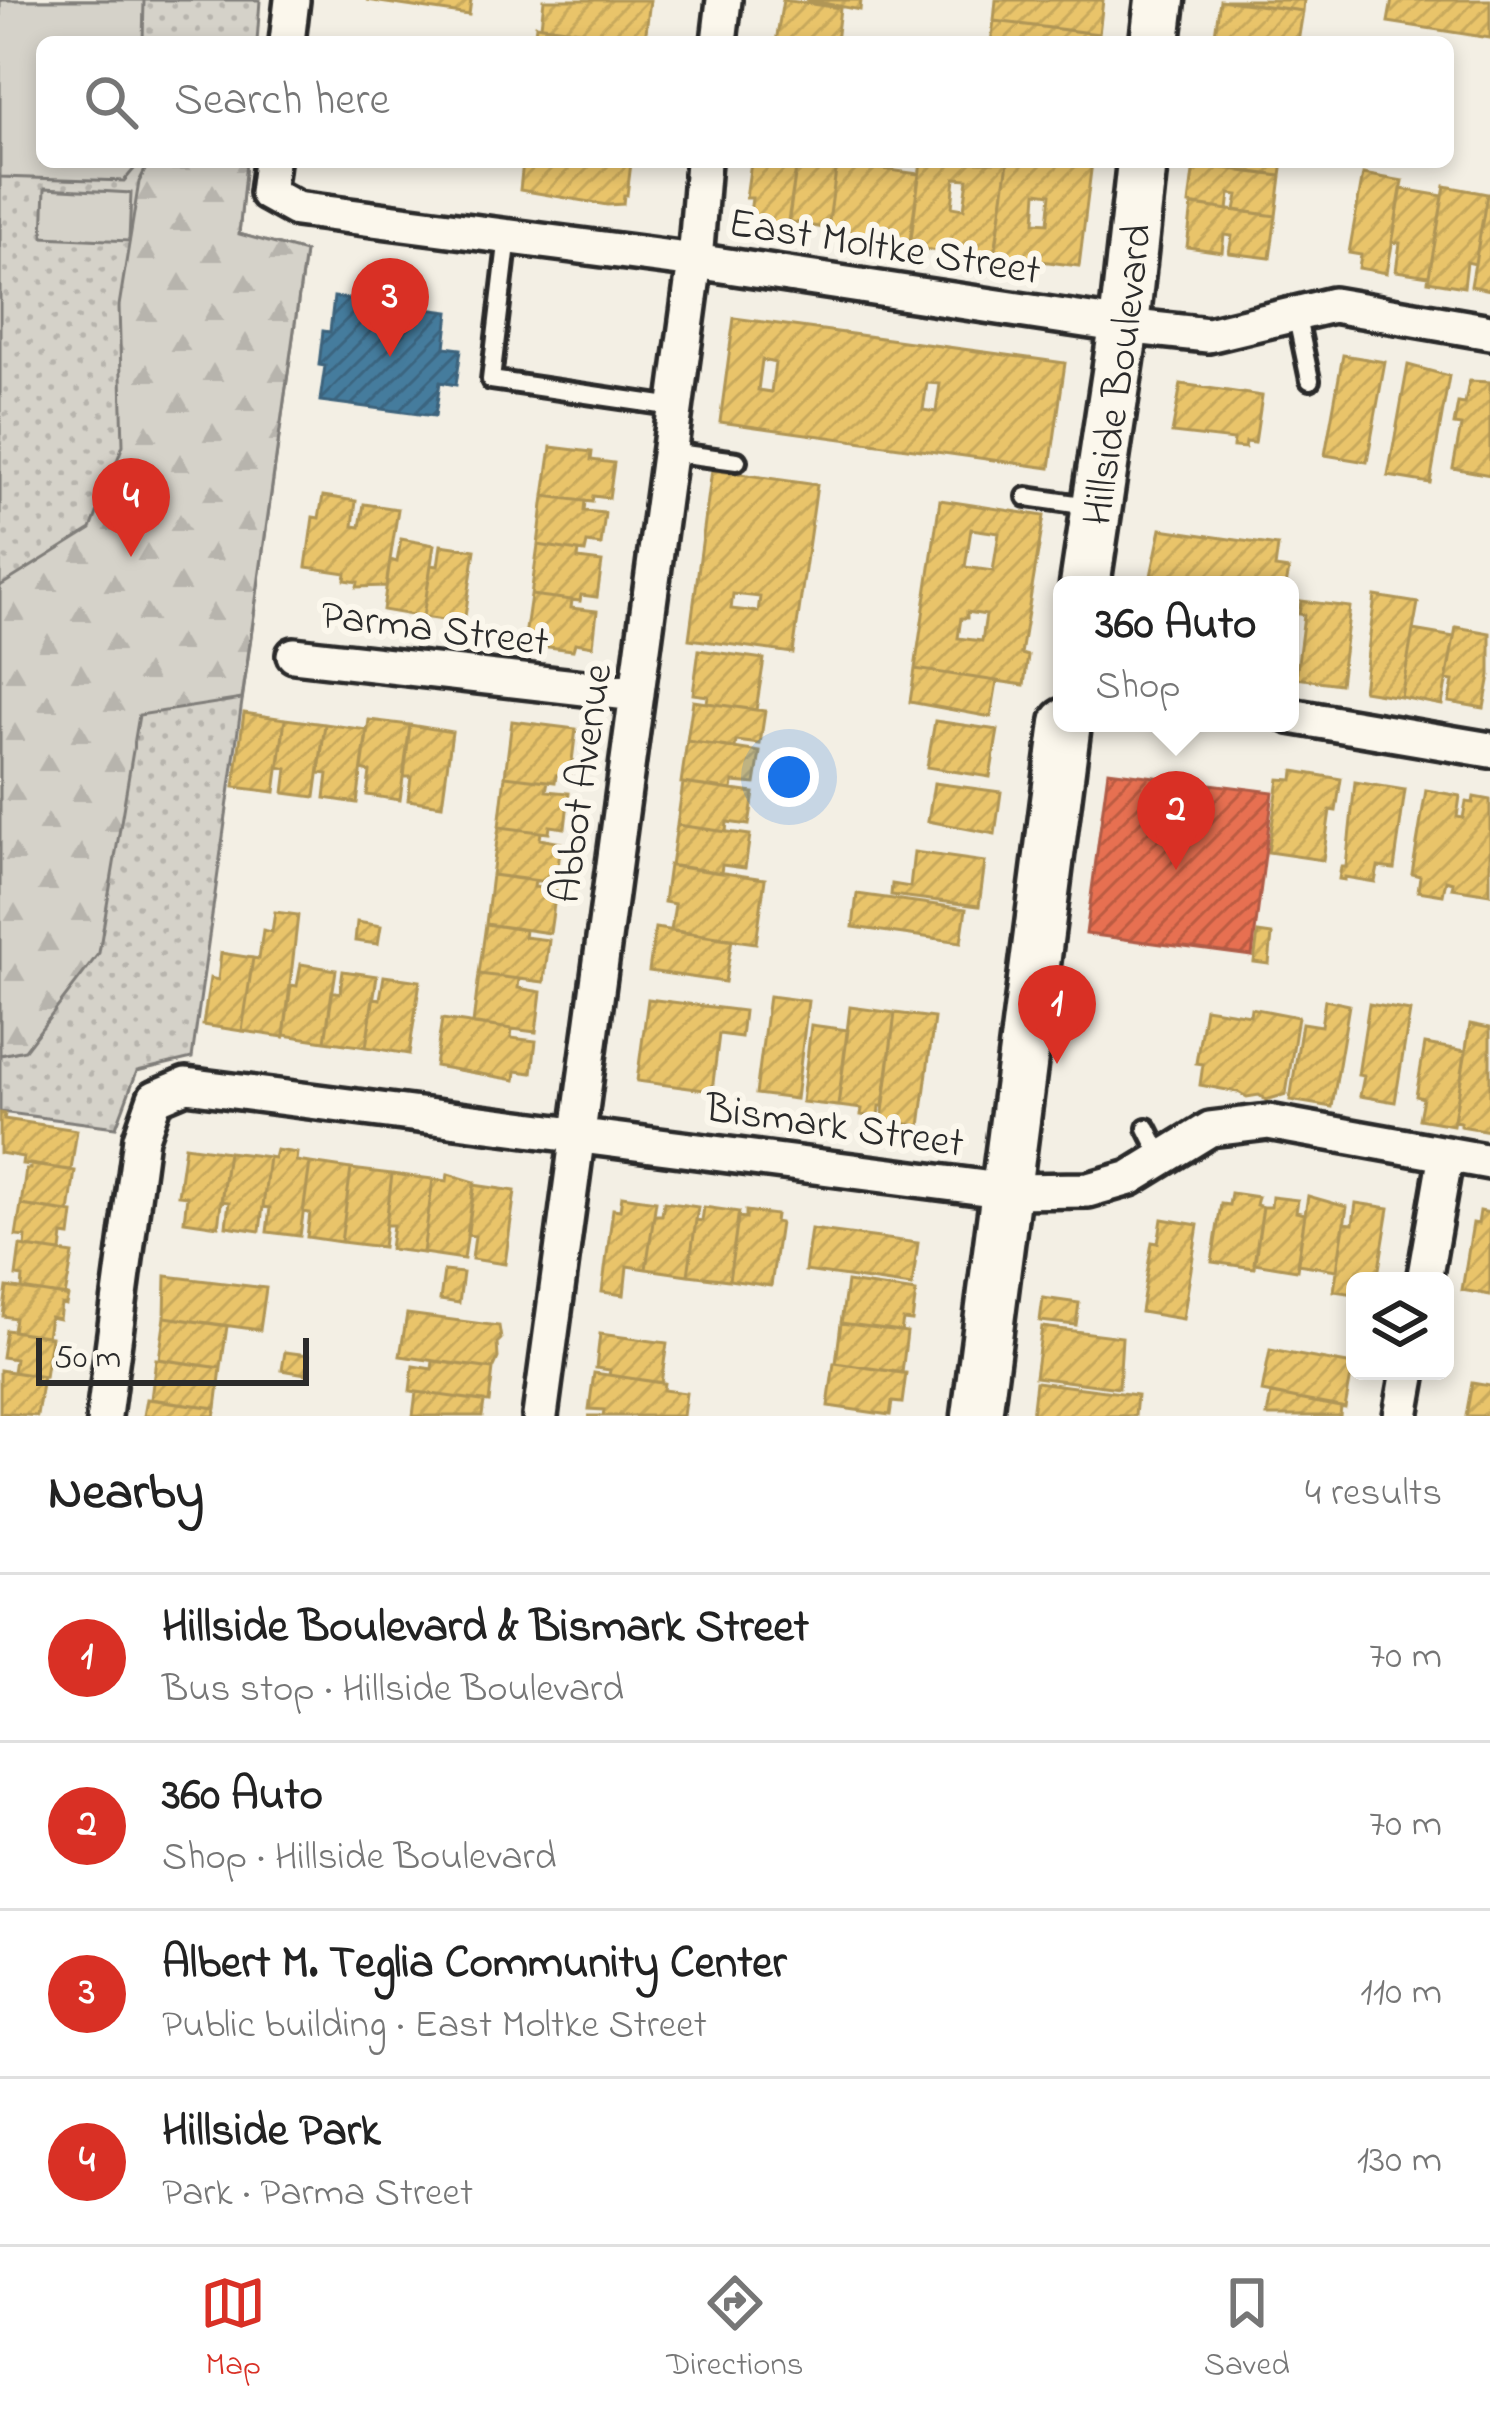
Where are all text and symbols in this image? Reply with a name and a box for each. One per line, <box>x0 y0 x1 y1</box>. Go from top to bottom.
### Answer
search box <box>36 36 1454 168</box>
icon: search <box>78 69 144 135</box>
text: Search here <box>174 69 390 135</box>
street label: East Moltke Street <box>724 194 1045 303</box>
street label: Hillside Boulevard <box>1068 221 1170 530</box>
pin: 3 <box>351 258 429 357</box>
pin: 4 <box>92 458 170 557</box>
popup <box>1053 576 1299 732</box>
street label: Parma Street <box>317 586 552 675</box>
text: 360 Auto <box>1096 593 1256 659</box>
text: Shop <box>1096 659 1181 716</box>
street label: Abbot Avenue <box>536 660 630 907</box>
your location <box>759 747 819 807</box>
pin: 2 <box>1137 771 1215 870</box>
pin: 1 <box>1018 965 1096 1064</box>
street label: Bismark Street <box>700 1079 967 1176</box>
map controls <box>1346 1272 1454 1380</box>
button: layers <box>1346 1272 1454 1380</box>
scale bar <box>36 1332 309 1385</box>
text: 50 m <box>54 1335 121 1383</box>
text: Nearby <box>48 1457 204 1532</box>
text: 4 results <box>1305 1466 1442 1523</box>
text: Hillside Boulevard & Bismark Street <box>162 1596 809 1662</box>
text: 1 <box>81 1629 93 1686</box>
text: 70 m <box>1369 1629 1442 1686</box>
text: Bus stop · Hillside Boulevard <box>162 1662 624 1719</box>
text: 360 Auto <box>162 1764 323 1830</box>
text: 2 <box>77 1797 97 1854</box>
text: 70 m <box>1369 1797 1442 1854</box>
text: Shop · Hillside Boulevard <box>162 1830 557 1887</box>
text: Albert M. Teglia Community Center <box>162 1932 786 1998</box>
text: 3 <box>79 1965 95 2022</box>
text: 110 m <box>1360 1965 1442 2022</box>
text: Public building · East Moltke Street <box>162 1998 707 2055</box>
text: Hillside Park <box>162 2100 380 2166</box>
text: 4 <box>79 2133 95 2190</box>
text: 130 m <box>1357 2133 1442 2190</box>
text: Park · Parma Street <box>162 2166 473 2223</box>
tab: Map <box>200 2270 266 2390</box>
tab: Directions <box>666 2270 803 2390</box>
tab: Saved <box>1204 2270 1290 2390</box>

